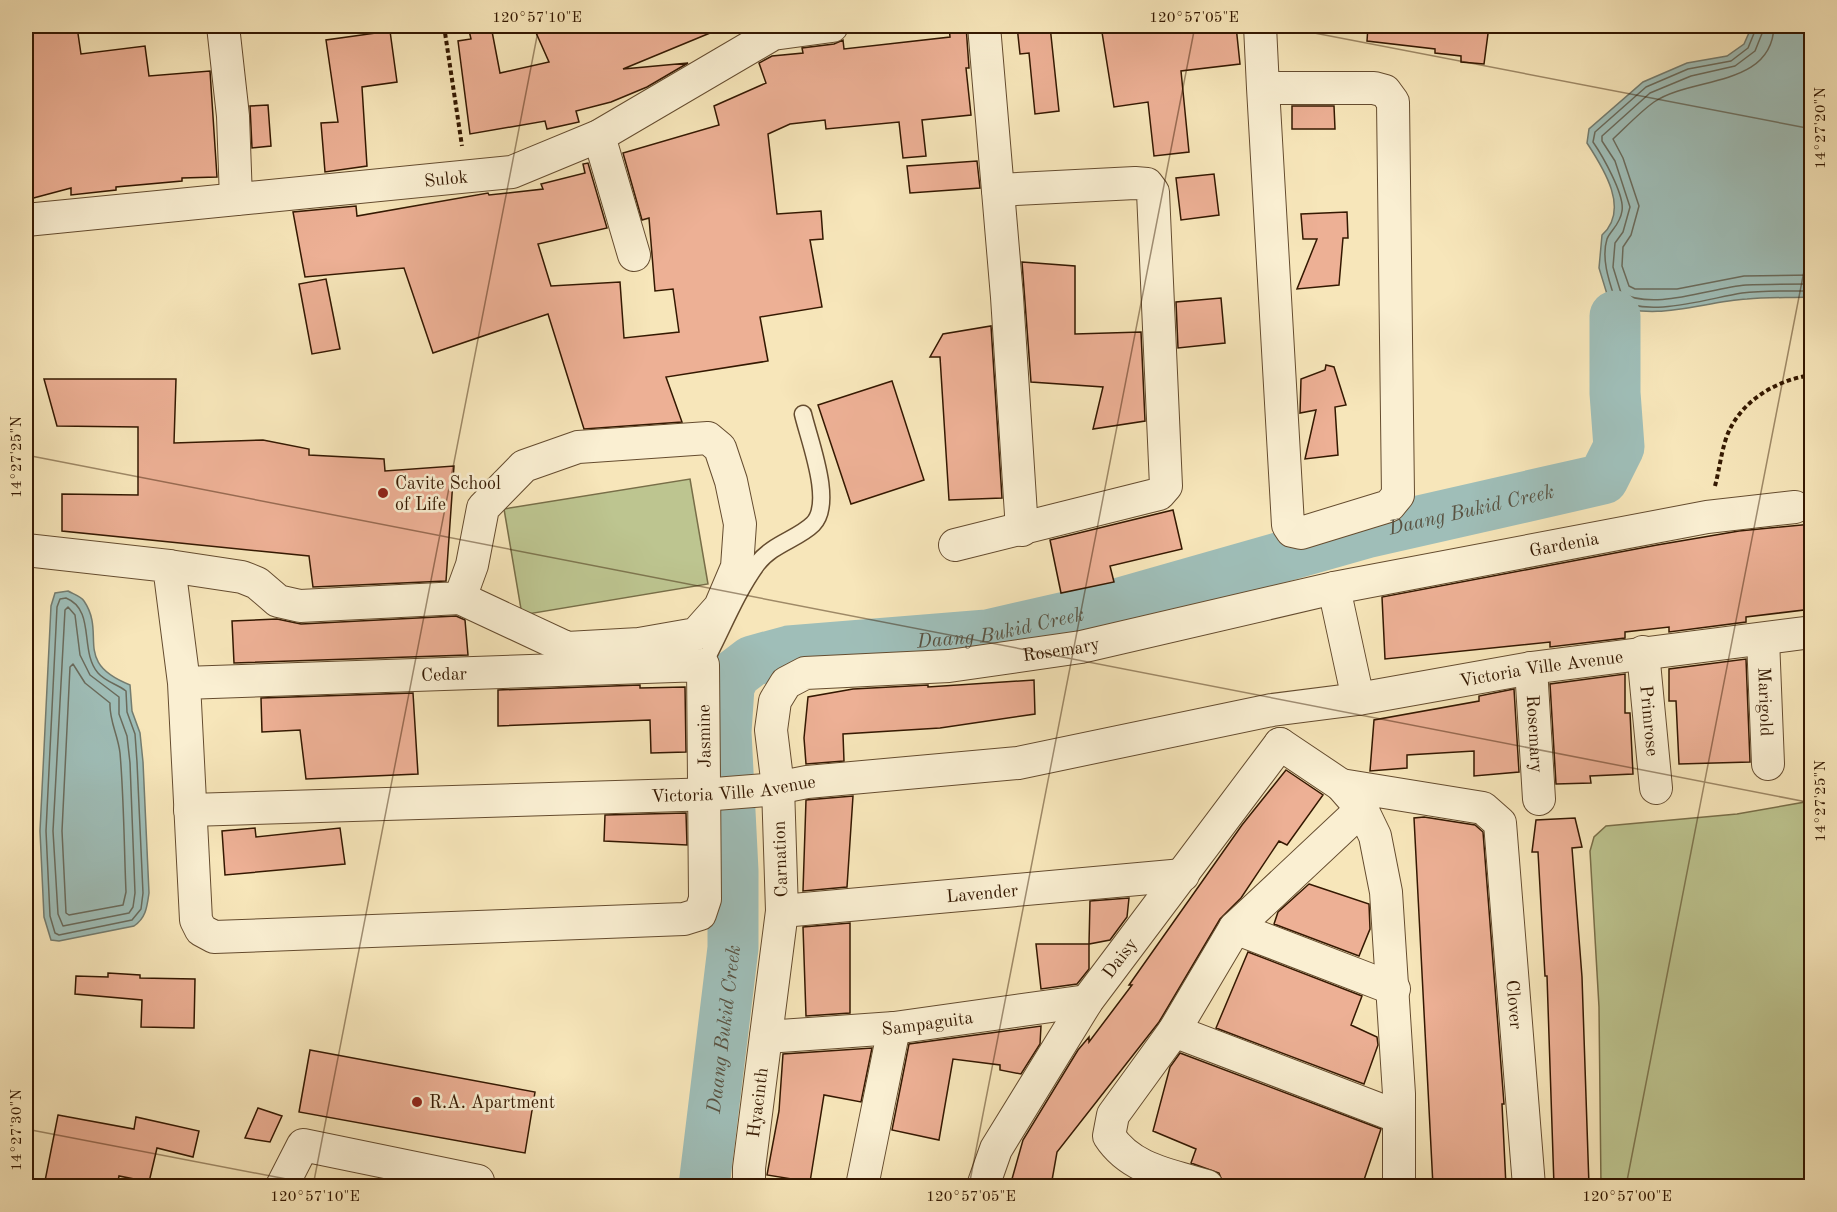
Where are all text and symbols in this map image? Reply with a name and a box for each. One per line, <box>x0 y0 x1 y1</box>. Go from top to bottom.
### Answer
text: 120°57'10"E <box>492 11 582 26</box>
text: 120°57'05"E <box>1149 11 1239 26</box>
text: 14°27'20"N <box>1814 87 1829 169</box>
street label: Sulok <box>423 168 469 191</box>
text: 14°27'25"N <box>10 416 25 498</box>
place label: Cavite School of Life <box>395 475 501 514</box>
water label: Daang Bukid Creek <box>1386 482 1556 540</box>
marker: Cavite School of Life <box>376 486 390 500</box>
street label: Gardenia <box>1528 530 1601 561</box>
water label: Daang Bukid Creek <box>915 605 1086 653</box>
street label: Rosemary <box>1021 635 1102 665</box>
street label: Victoria Ville Avenue <box>1458 648 1624 691</box>
street label: Cedar <box>421 665 468 685</box>
street label: Marigold <box>1754 667 1775 737</box>
street label: Primrose <box>1636 684 1661 757</box>
street label: Rosemary <box>1523 694 1545 774</box>
street label: Jasmine <box>695 704 715 768</box>
text: 14°27'25"N <box>1814 760 1829 842</box>
street label: Victoria Ville Avenue <box>651 773 816 806</box>
street label: Carnation <box>771 820 791 898</box>
street label: Lavender <box>946 882 1020 906</box>
street label: Daisy <box>1099 935 1141 982</box>
water label: Daang Bukid Creek <box>705 944 745 1116</box>
street label: Clover <box>1503 979 1524 1031</box>
street label: Sampaguita <box>881 1009 974 1039</box>
street label: Hyacinth <box>745 1066 772 1139</box>
text: 14°27'30"N <box>10 1089 25 1171</box>
place label: R.A. Apartment <box>429 1094 555 1112</box>
marker: R.A. Apartment <box>410 1095 424 1109</box>
text: 120°57'10"E <box>270 1190 360 1205</box>
text: 120°57'05"E <box>926 1190 1016 1205</box>
text: 120°57'00"E <box>1582 1190 1672 1205</box>

